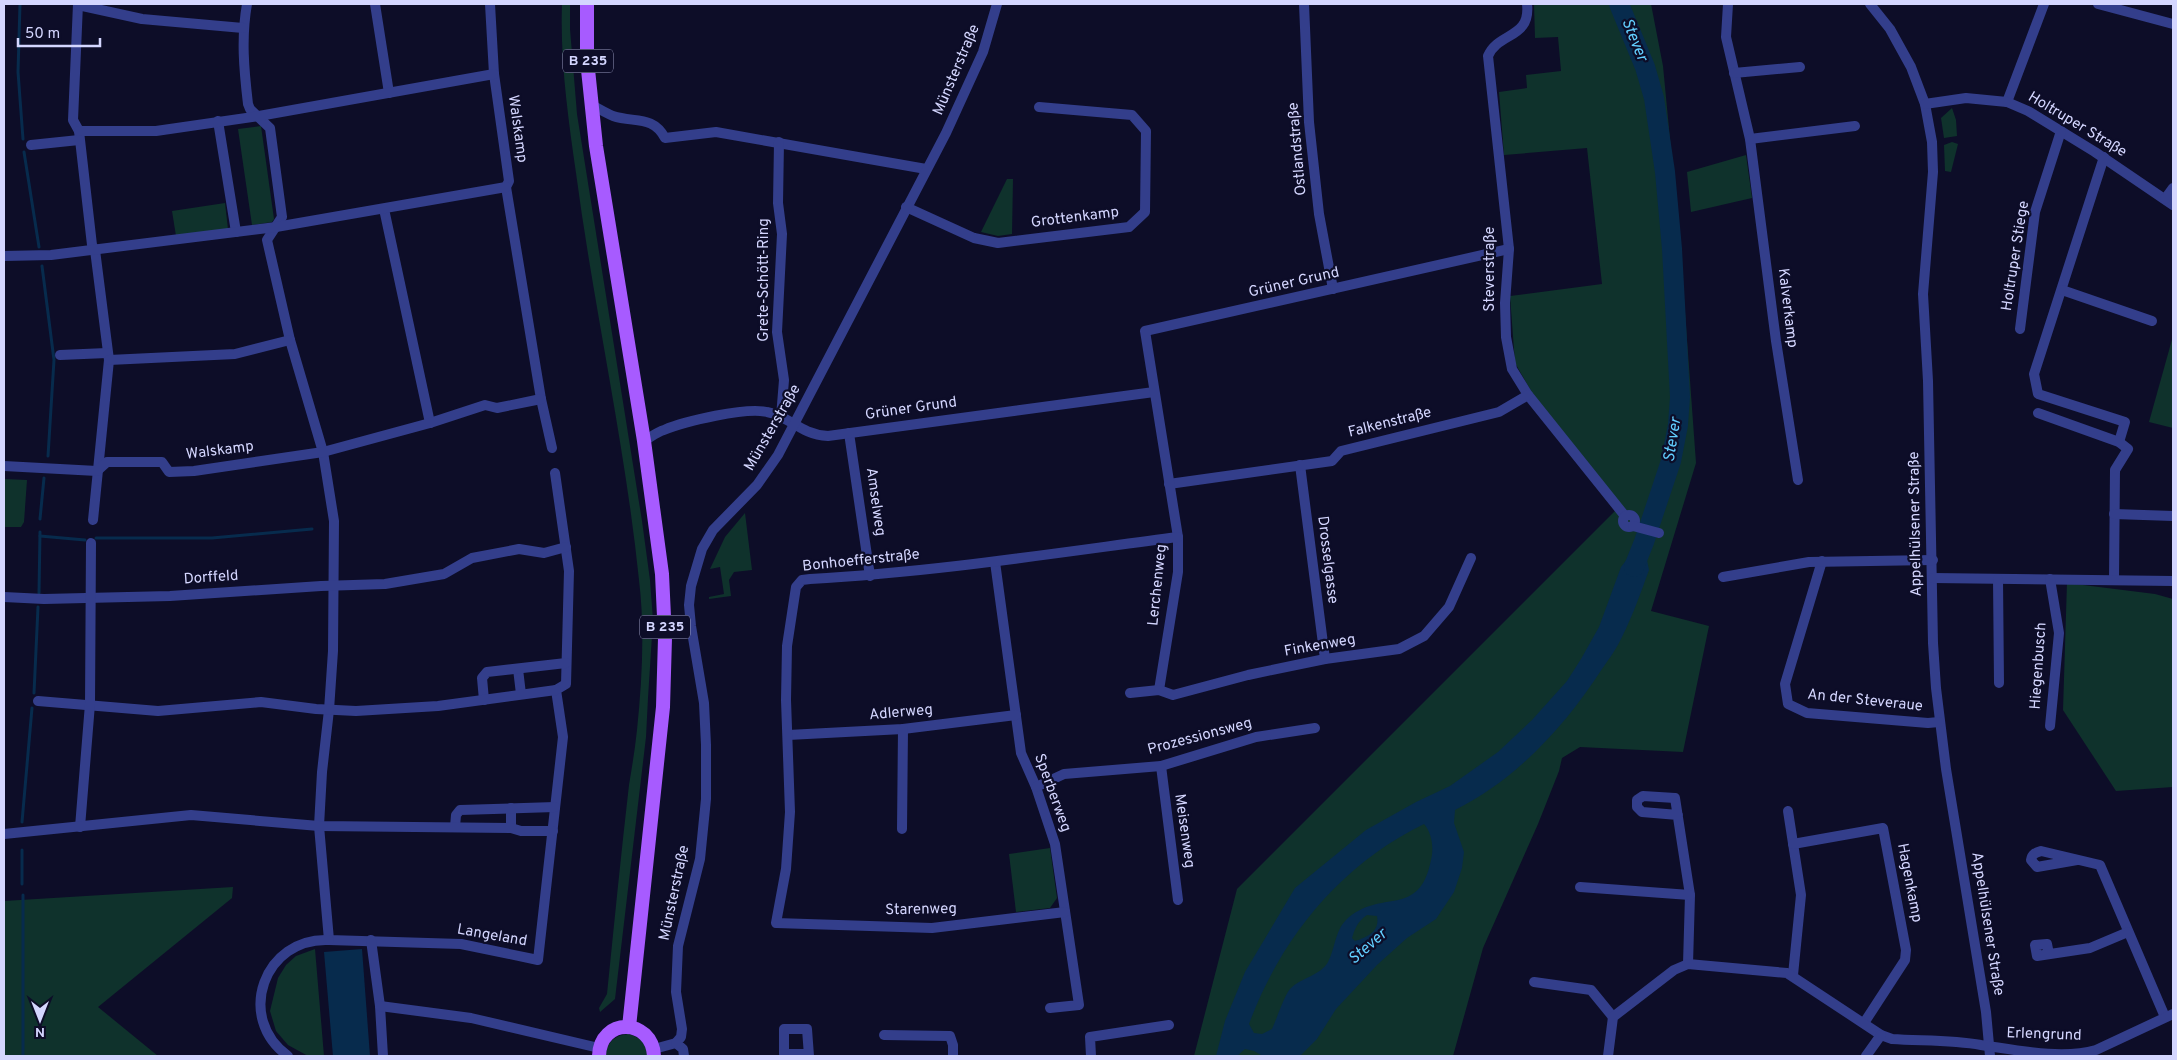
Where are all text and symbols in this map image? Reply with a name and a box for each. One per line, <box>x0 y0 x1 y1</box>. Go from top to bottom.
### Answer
scale bar <box>18 15 100 47</box>
water label: Stever <box>1616 16 1652 66</box>
street label: Münsterstraße <box>929 22 985 118</box>
text: 50 m <box>25 25 60 44</box>
road number: B 235 <box>563 49 613 72</box>
street label: Holtruper Straße <box>2024 88 2130 162</box>
street label: Walskamp <box>503 94 531 164</box>
street label: Ostlandstraße <box>1284 102 1312 196</box>
street label: Holtruper Stiege <box>1998 200 2034 312</box>
street label: Grottenkamp <box>1030 203 1120 233</box>
street label: Grete-Schött-Ring <box>755 218 774 342</box>
street label: Steverstraße <box>1481 226 1500 312</box>
street label: Grüner Grund <box>1247 263 1341 303</box>
street label: Kalverkamp <box>1773 267 1801 349</box>
street label: Münsterstraße <box>741 381 805 475</box>
street label: Grüner Grund <box>864 393 958 425</box>
street label: Falkenstraße <box>1346 404 1434 442</box>
water label: Stever <box>1660 414 1687 464</box>
street label: Walskamp <box>185 437 255 465</box>
street label: Appelhülsener Straße <box>1905 451 1927 597</box>
street label: Amselweg <box>861 466 889 538</box>
street label: Drosselgasse <box>1312 515 1342 605</box>
street label: Lerchenweg <box>1144 543 1172 627</box>
street label: Bonhoefferstraße <box>801 545 921 577</box>
street label: Dorffeld <box>183 567 239 589</box>
road number: B 235 <box>640 616 690 638</box>
street label: Hiegenbusch <box>2026 622 2052 710</box>
street label: Finkenweg <box>1283 630 1357 662</box>
street label: An der Steveraue <box>1806 685 1924 717</box>
street label: Adlerweg <box>868 701 934 725</box>
street label: Prozessionsweg <box>1146 714 1254 760</box>
street label: Sperberweg <box>1029 751 1075 835</box>
street label: Meisenweg <box>1169 793 1199 869</box>
street label: Hagenkamp <box>1892 842 1926 924</box>
street label: Münsterstraße <box>656 844 694 942</box>
street label: Appelhülsener Straße <box>1966 851 2008 997</box>
street label: Starenweg <box>885 900 957 920</box>
street label: Langeland <box>456 921 528 951</box>
water label: Stever <box>1345 924 1393 969</box>
north arrow <box>15 995 65 1045</box>
text: N <box>35 1023 45 1040</box>
street label: Erlengrund <box>2006 1024 2082 1046</box>

